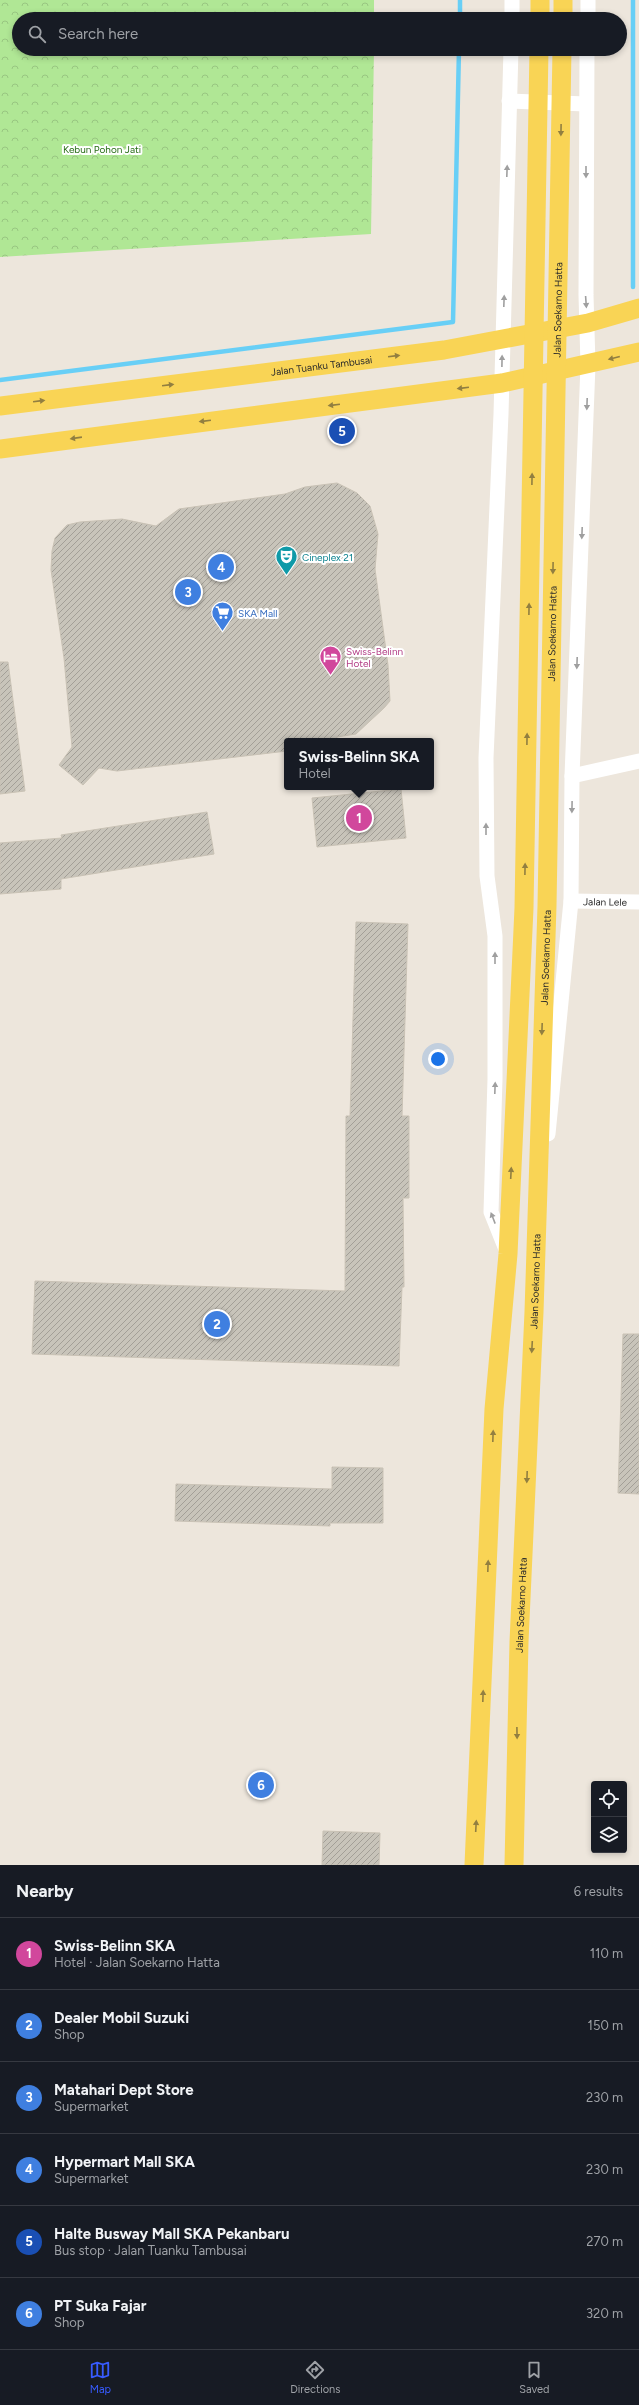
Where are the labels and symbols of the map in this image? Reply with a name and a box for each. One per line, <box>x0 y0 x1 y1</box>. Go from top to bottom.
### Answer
one-way arrow <box>558 124 564 137</box>
park label: Kebun Pohon Jati <box>63 143 141 156</box>
one-way arrow <box>504 165 511 177</box>
one-way arrow <box>583 166 589 179</box>
street label: Jalan Soekarno Hatta <box>551 262 565 358</box>
one-way arrow <box>500 295 507 307</box>
one-way arrow <box>583 296 590 308</box>
street label: Jalan Tuanku Tambusai <box>270 353 373 379</box>
one-way arrow <box>388 353 400 359</box>
one-way arrow <box>499 354 505 367</box>
one-way arrow <box>607 356 620 362</box>
one-way arrow <box>162 382 174 388</box>
one-way arrow <box>457 385 469 391</box>
one-way arrow <box>33 398 45 404</box>
one-way arrow <box>583 398 590 410</box>
one-way arrow <box>328 401 340 408</box>
pin: 5 <box>329 416 355 446</box>
one-way arrow <box>199 418 211 424</box>
one-way arrow <box>70 435 82 441</box>
one-way arrow <box>528 473 535 485</box>
one-way arrow <box>578 527 585 540</box>
theatre icon: Cineplex 21 <box>274 544 300 577</box>
place label: Cineplex 21 <box>302 551 353 564</box>
pin: 4 <box>208 552 234 582</box>
one-way arrow <box>550 562 556 575</box>
pin: 3 <box>175 577 201 607</box>
street label: Jalan Soekarno Hatta <box>545 586 560 682</box>
supermarket icon: SKA Mall <box>209 600 235 633</box>
one-way arrow <box>526 602 532 615</box>
place label: SKA Mall <box>238 607 277 620</box>
hotel icon: Swiss-Belinn Hotel <box>318 644 344 677</box>
place label: Swiss-Belinn Hotel <box>346 645 403 670</box>
one-way arrow <box>574 657 580 670</box>
one-way arrow <box>524 732 530 745</box>
one-way arrow <box>569 801 575 814</box>
pin: 1 <box>346 803 372 833</box>
one-way arrow <box>483 822 489 835</box>
one-way arrow <box>522 862 528 875</box>
street label: Jalan Lele <box>583 895 628 909</box>
street label: Jalan Soekarno Hatta <box>538 910 554 1006</box>
one-way arrow <box>492 951 498 964</box>
one-way arrow <box>539 1023 546 1035</box>
your location <box>428 1049 448 1069</box>
one-way arrow <box>492 1081 498 1094</box>
one-way arrow <box>508 1167 515 1179</box>
one-way arrow <box>490 1211 496 1223</box>
street label: Jalan Soekarno Hatta <box>527 1233 544 1329</box>
pin: 2 <box>204 1309 230 1339</box>
one-way arrow <box>528 1341 535 1353</box>
one-way arrow <box>490 1429 496 1442</box>
one-way arrow <box>524 1471 530 1484</box>
street label: Jalan Soekarno Hatta <box>513 1557 530 1653</box>
one-way arrow <box>484 1560 491 1572</box>
one-way arrow <box>479 1690 486 1702</box>
one-way arrow <box>514 1727 520 1740</box>
pin: 6 <box>248 1770 274 1800</box>
one-way arrow <box>473 1820 480 1832</box>

